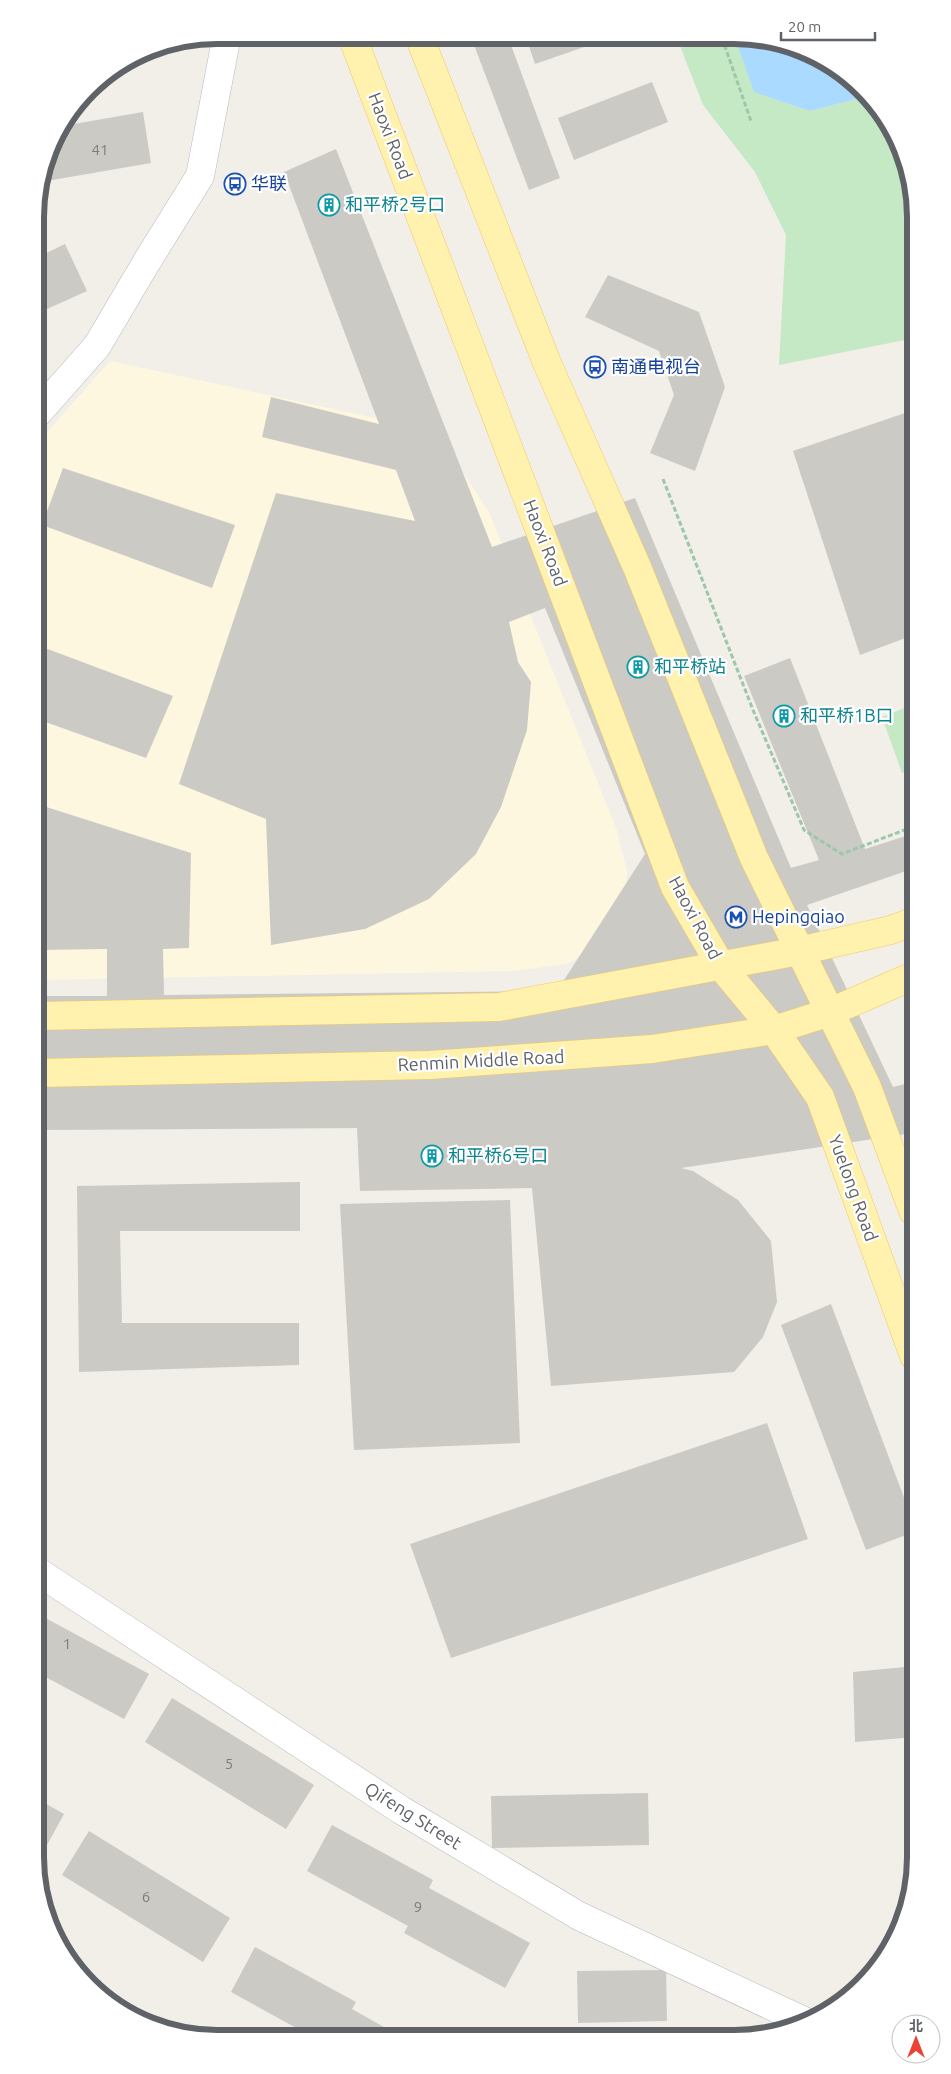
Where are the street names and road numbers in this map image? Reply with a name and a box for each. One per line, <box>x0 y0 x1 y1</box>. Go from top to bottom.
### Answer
street label: Haoxi Road <box>365 89 417 182</box>
street label: Haoxi Road <box>520 496 572 589</box>
street label: Haoxi Road <box>666 873 726 963</box>
street label: Renmin Middle Road <box>397 1046 565 1074</box>
street label: Yuelong Road <box>825 1132 882 1244</box>
street label: Qifeng Street <box>361 1777 466 1854</box>

